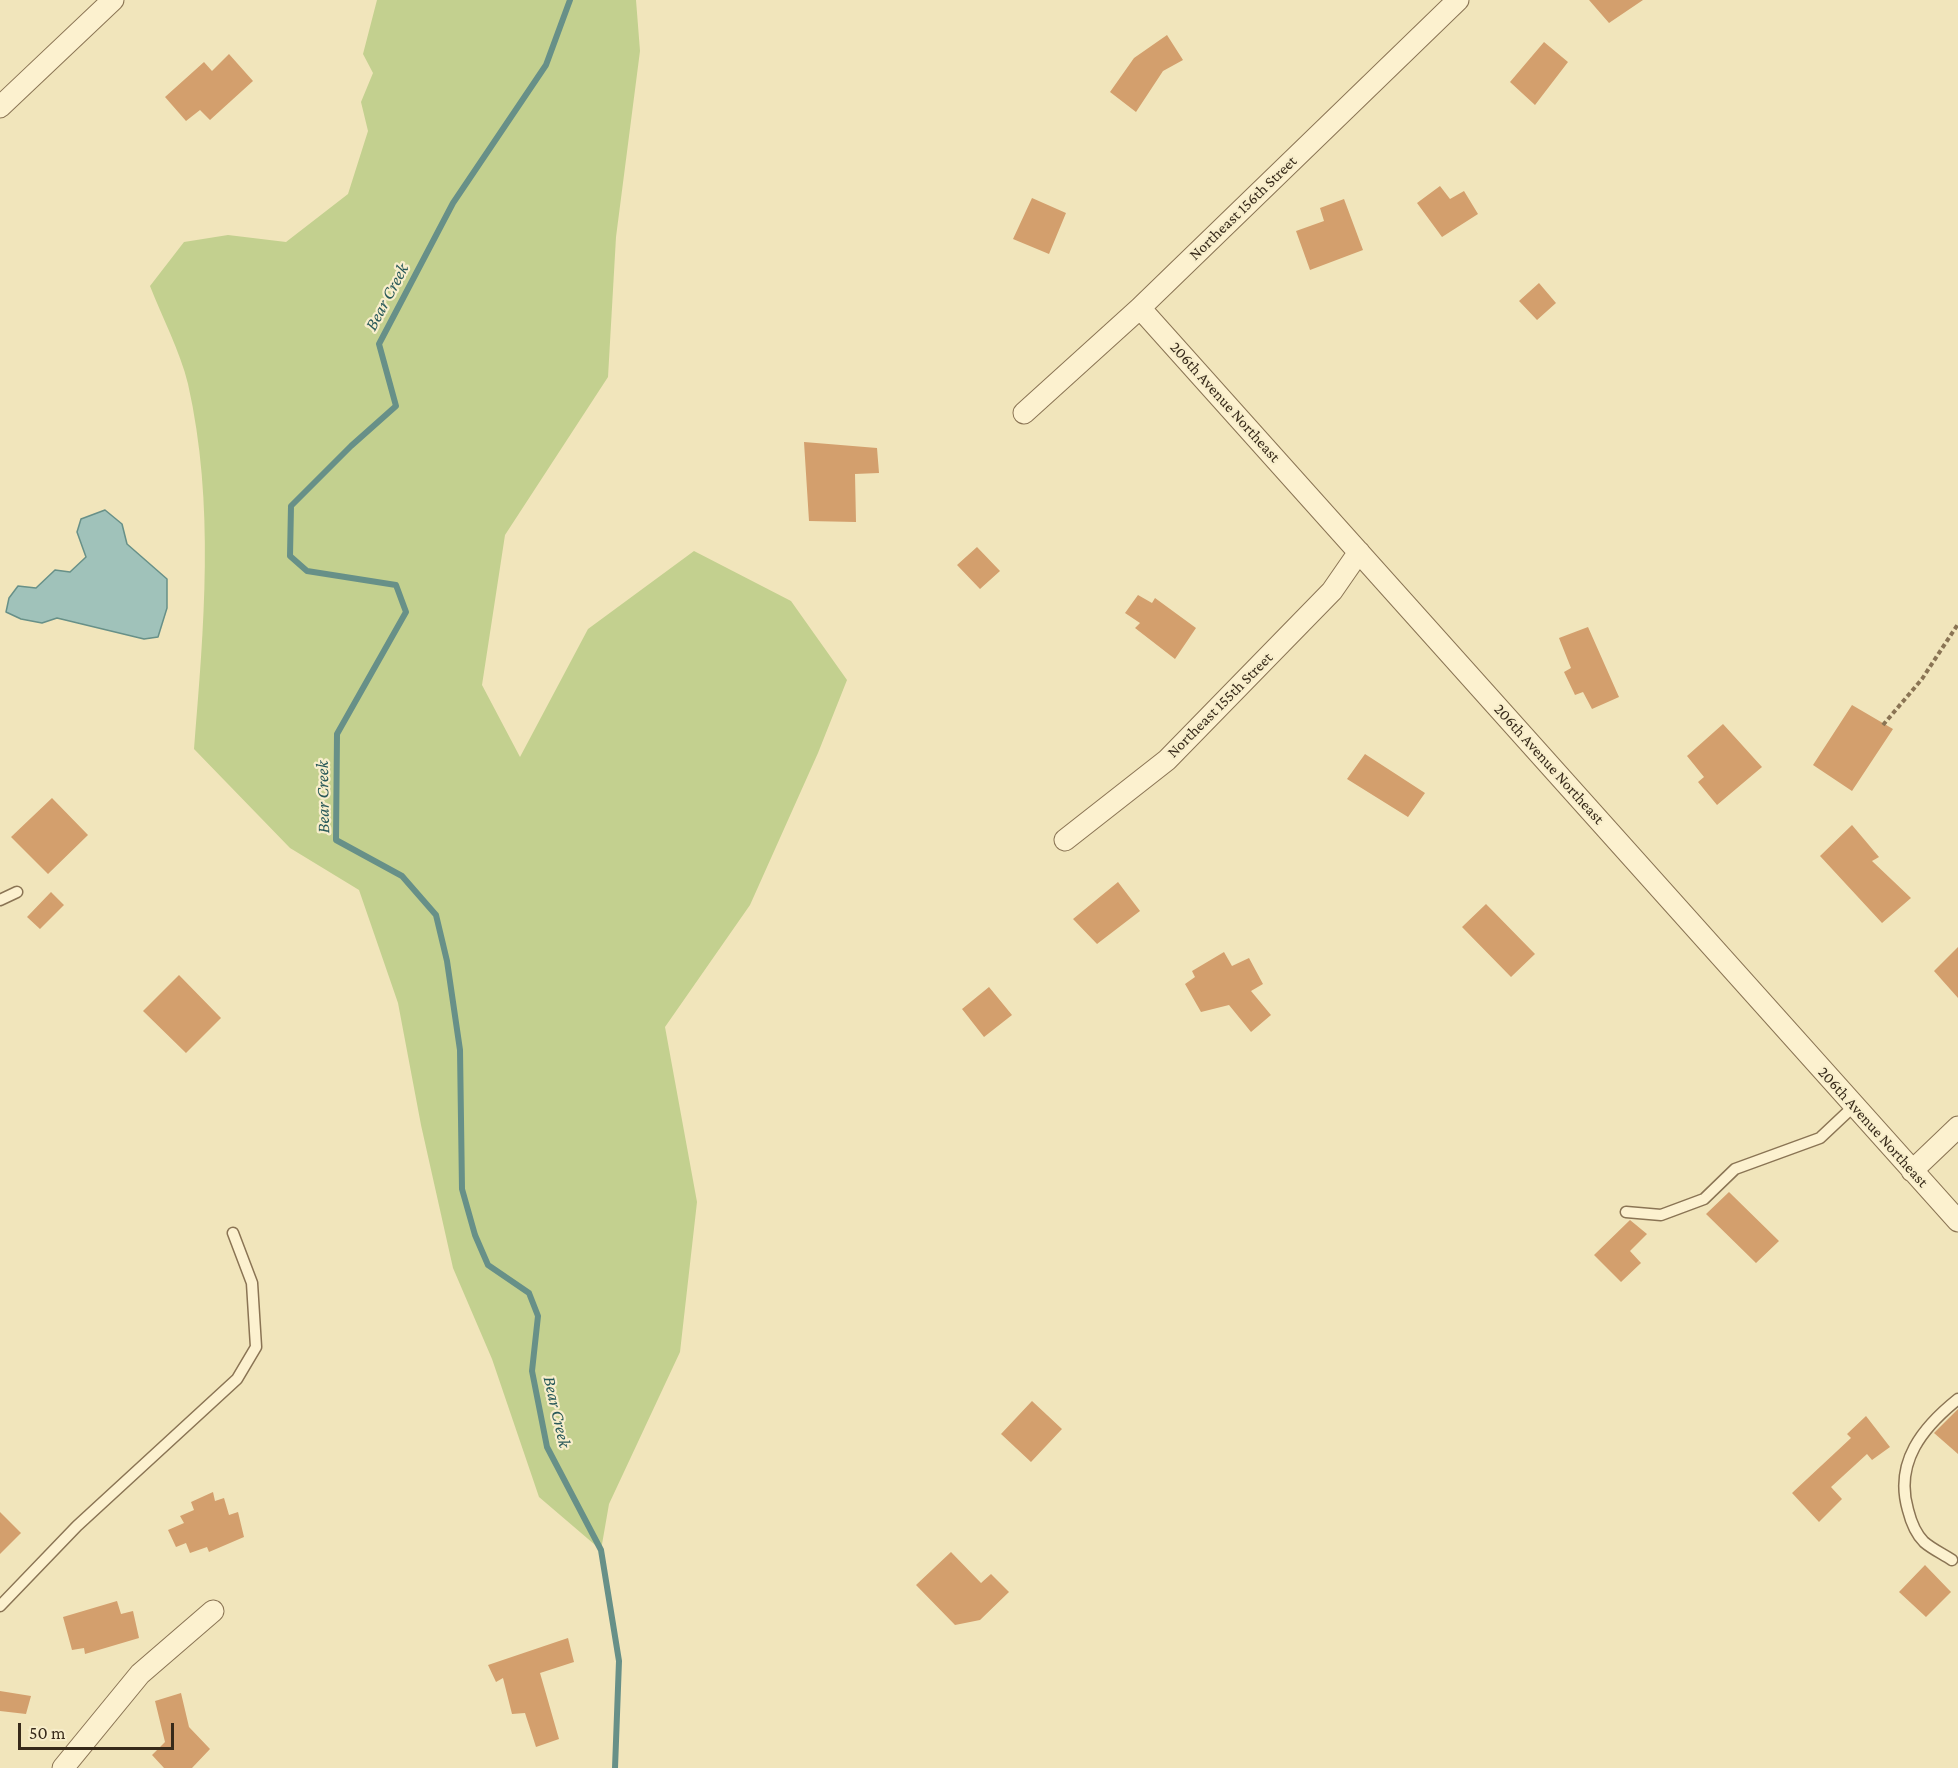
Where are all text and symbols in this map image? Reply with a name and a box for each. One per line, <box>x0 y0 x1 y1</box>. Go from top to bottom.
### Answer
street label: Northeast 156th Street <box>1185 152 1301 264</box>
water label: Bear Creek <box>360 260 414 334</box>
street label: 206th Avenue Northeast <box>1166 338 1284 466</box>
street label: Northeast 155th Street <box>1163 648 1277 762</box>
street label: 206th Avenue Northeast <box>1490 700 1608 828</box>
water label: Bear Creek <box>312 760 334 834</box>
street label: 206th Avenue Northeast <box>1814 1063 1932 1191</box>
water label: Bear Creek <box>538 1374 576 1450</box>
scale bar <box>21 1711 177 1749</box>
text: 50 m <box>29 1723 66 1743</box>

